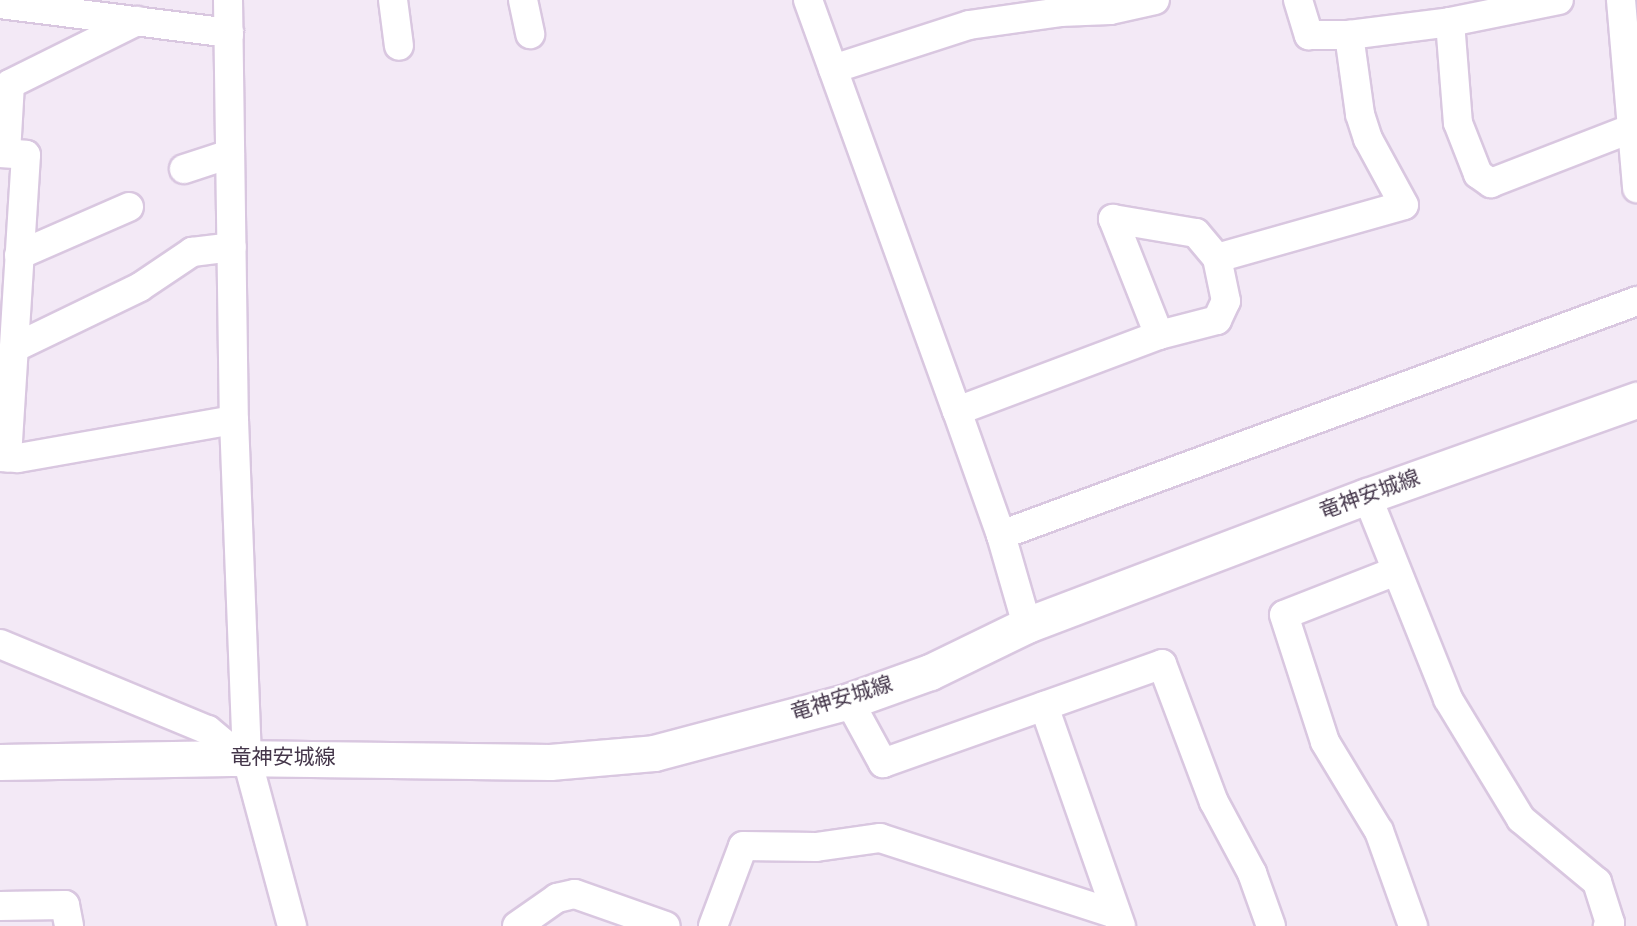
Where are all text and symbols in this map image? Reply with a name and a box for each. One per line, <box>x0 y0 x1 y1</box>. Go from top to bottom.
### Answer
street label: 竜神安城線 <box>1316 466 1424 526</box>
street label: 竜神安城線 <box>788 673 896 727</box>
street label: 竜神安城線 <box>231 746 335 772</box>

